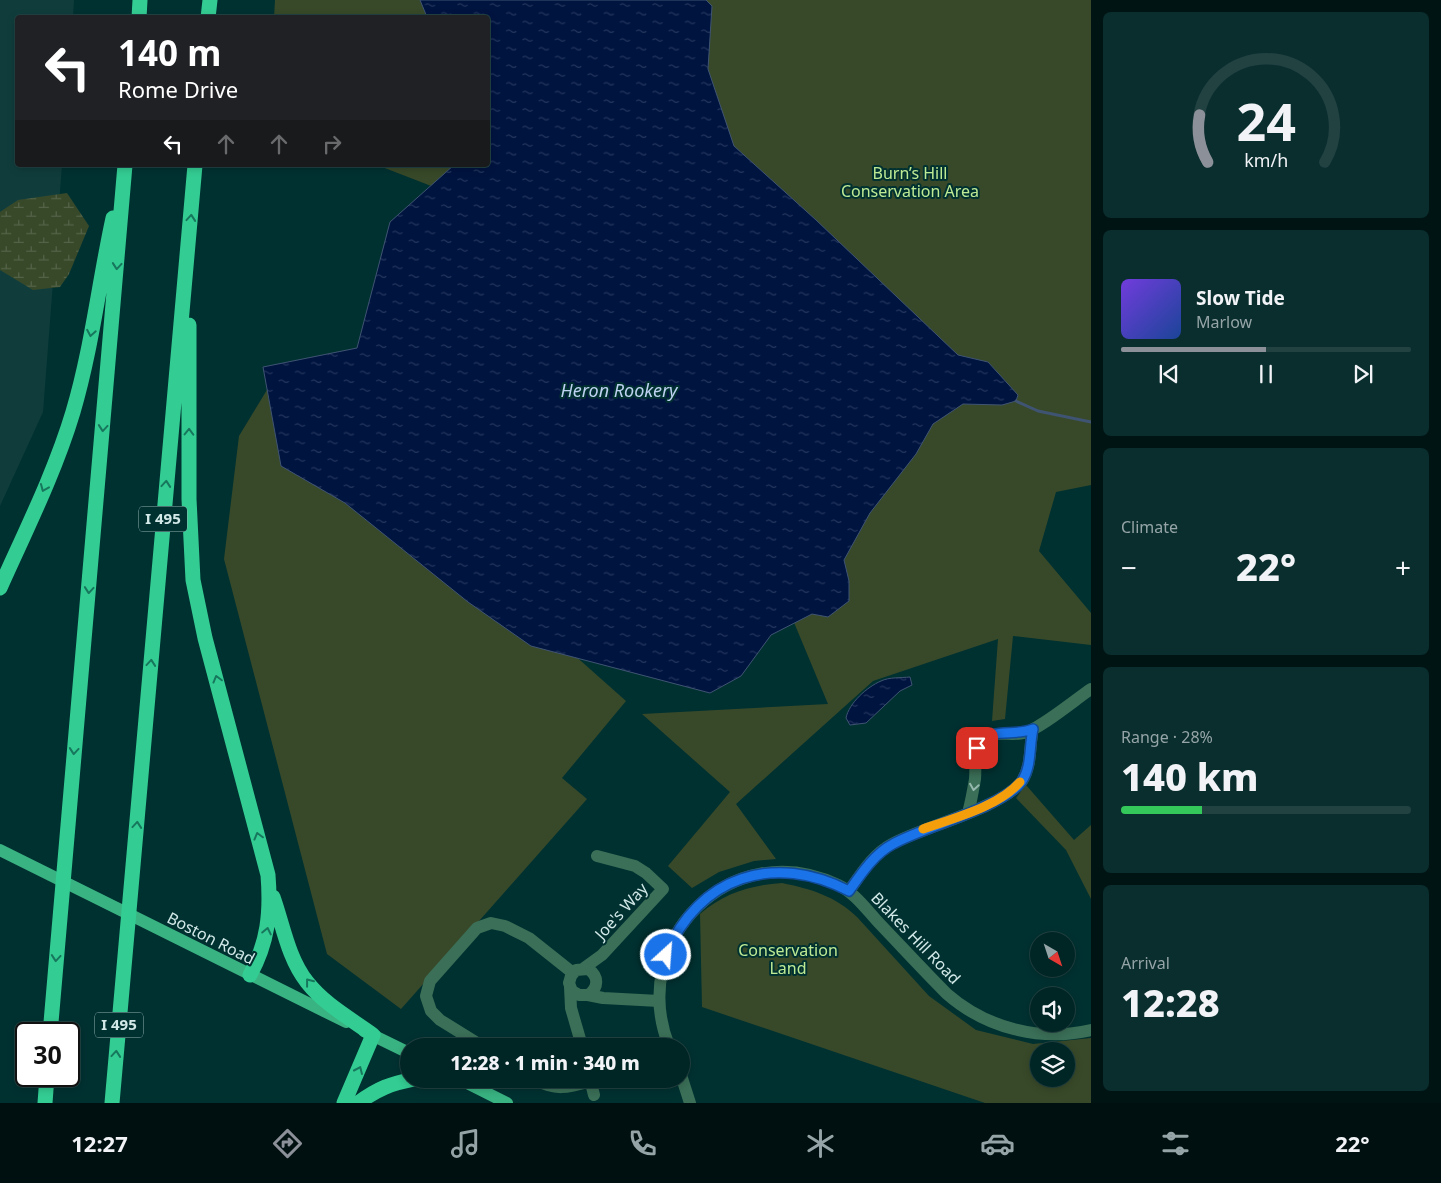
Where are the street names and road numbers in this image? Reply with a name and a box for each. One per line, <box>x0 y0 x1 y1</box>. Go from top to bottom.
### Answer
road number: I 495 <box>139 506 187 532</box>
street label: Joe's Way <box>588 877 653 946</box>
street label: Blakes Hill Road <box>866 887 966 989</box>
street label: Boston Road <box>163 906 259 970</box>
road number: I 495 <box>95 1012 143 1038</box>

